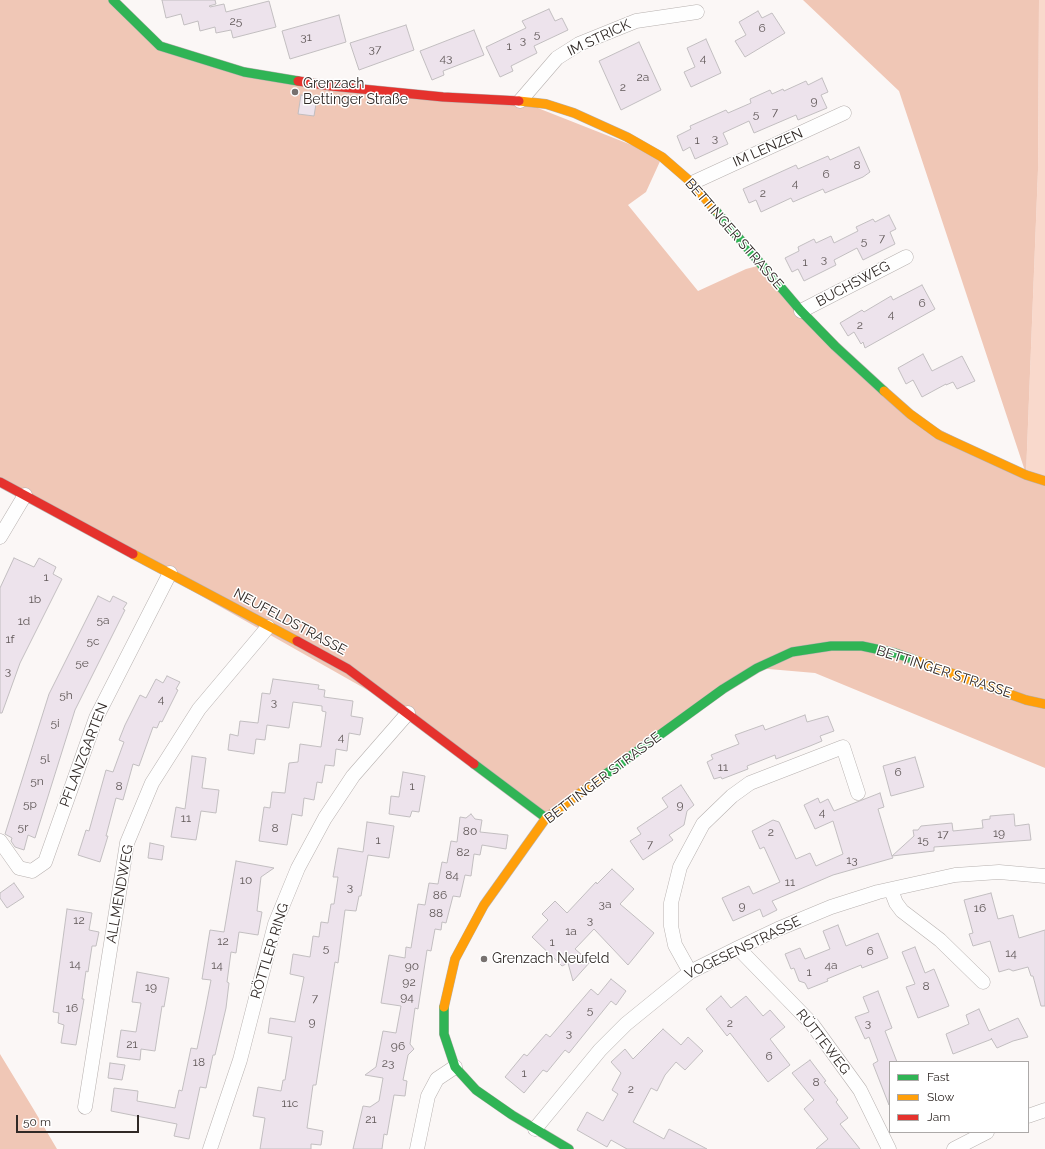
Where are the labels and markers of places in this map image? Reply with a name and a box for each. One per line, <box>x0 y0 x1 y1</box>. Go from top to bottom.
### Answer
place label: Grenzach Bettinger Straße <box>303 76 408 108</box>
marker: Grenzach Bettinger Straße <box>290 87 300 97</box>
place label: Grenzach Neufeld <box>492 951 609 967</box>
marker: Grenzach Neufeld <box>479 954 489 964</box>

